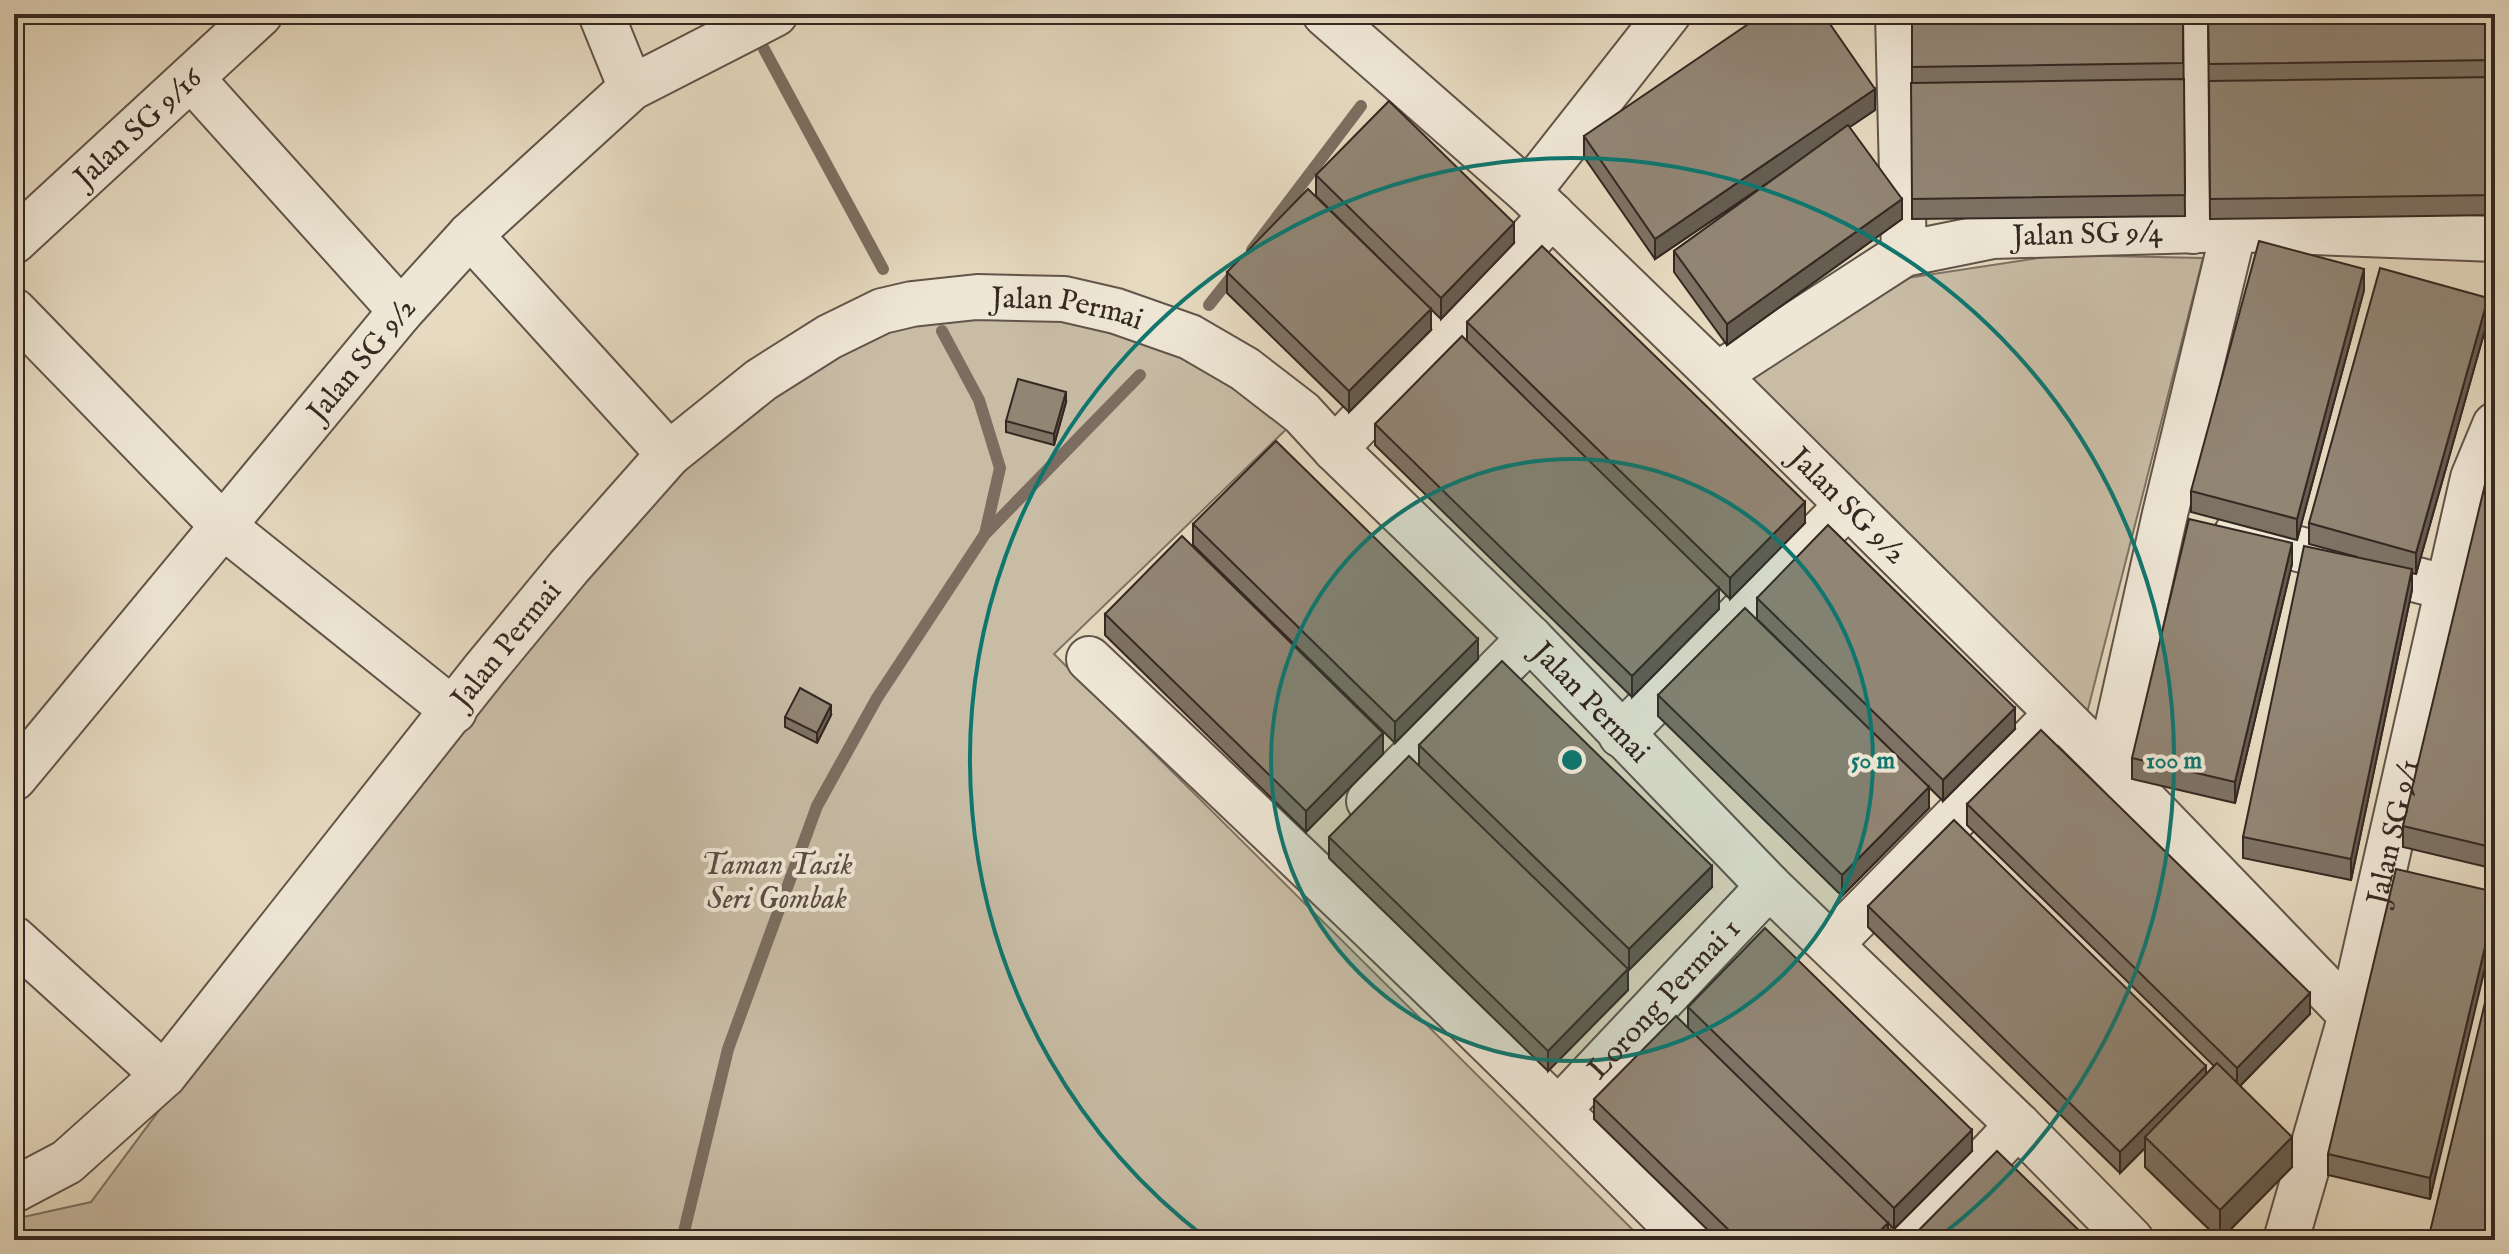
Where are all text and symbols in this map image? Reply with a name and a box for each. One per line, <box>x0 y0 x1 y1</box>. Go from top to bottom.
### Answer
street label: Jalan SG 9/16 <box>65 59 212 199</box>
street label: Jalan SG 9/4 <box>2009 214 2164 257</box>
street label: Jalan Permai <box>988 280 1148 340</box>
street label: Jalan SG 9/2 <box>298 290 425 433</box>
street label: Jalan SG 9/2 <box>1778 438 1914 573</box>
street label: Jalan Permai <box>442 574 571 719</box>
street label: Jalan Permai <box>1521 632 1657 772</box>
centre of rings <box>1558 746 1586 774</box>
text: 50 m <box>1851 746 1896 777</box>
text: 100 m <box>2146 746 2203 777</box>
street label: Jalan SG 9/1 <box>2359 756 2430 912</box>
park label: Taman Tasik Seri Gombak <box>701 847 853 919</box>
street label: Lorong Permai 1 <box>1580 911 1750 1088</box>

